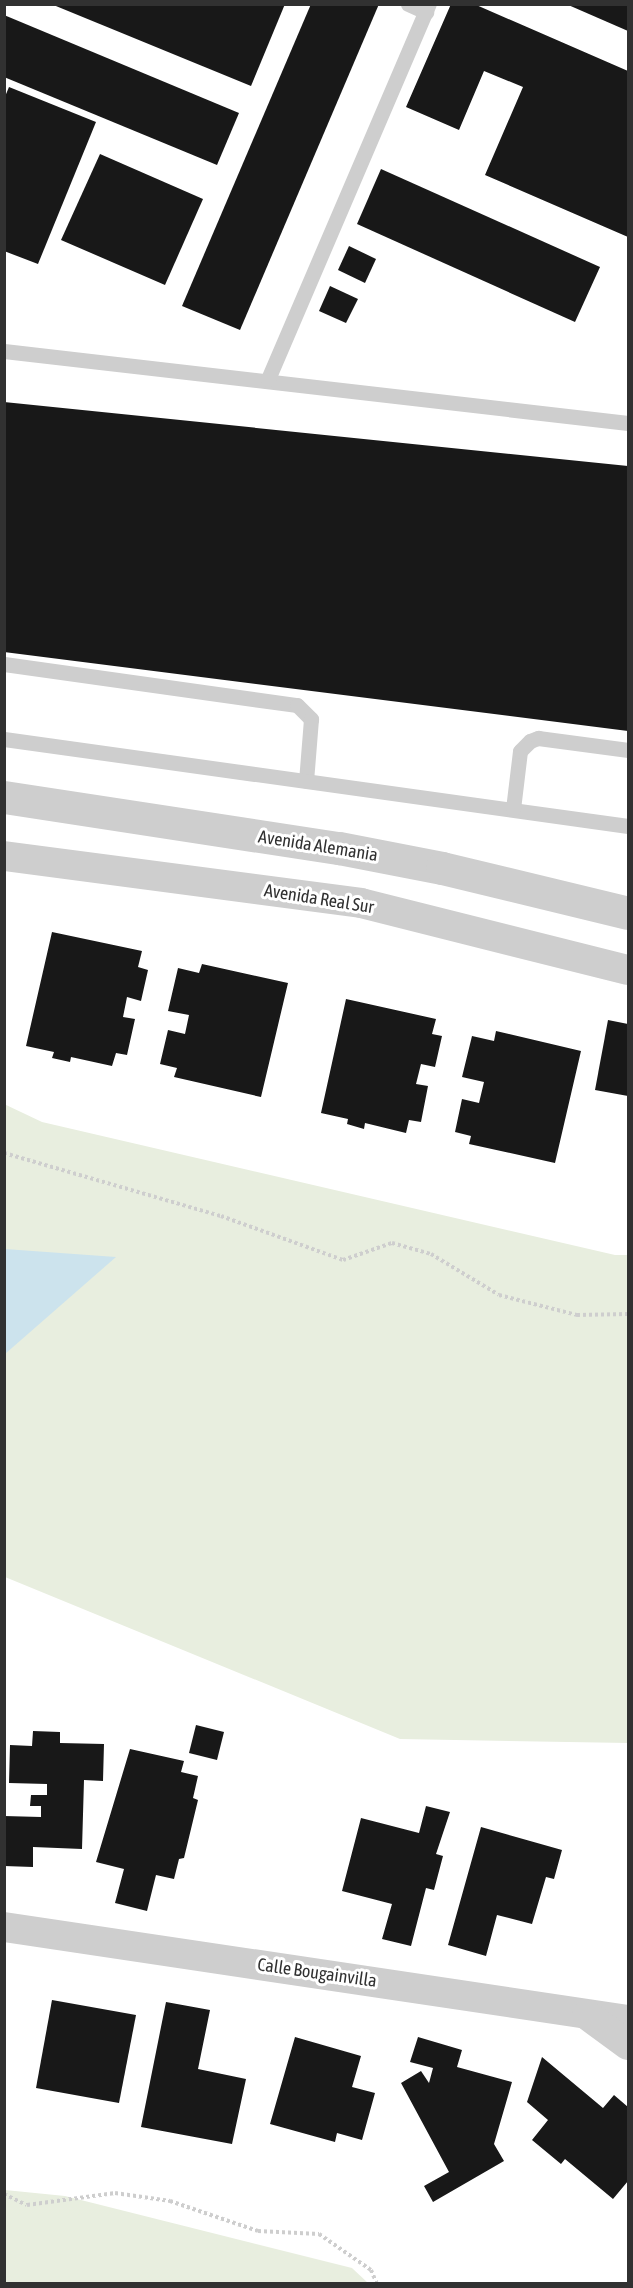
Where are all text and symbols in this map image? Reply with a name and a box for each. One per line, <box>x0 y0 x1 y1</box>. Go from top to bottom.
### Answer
street label: Avenida Alemania <box>257 826 379 866</box>
street label: Avenida Real Sur <box>263 880 375 918</box>
street label: Calle Bougainvilla <box>256 1954 378 1992</box>

